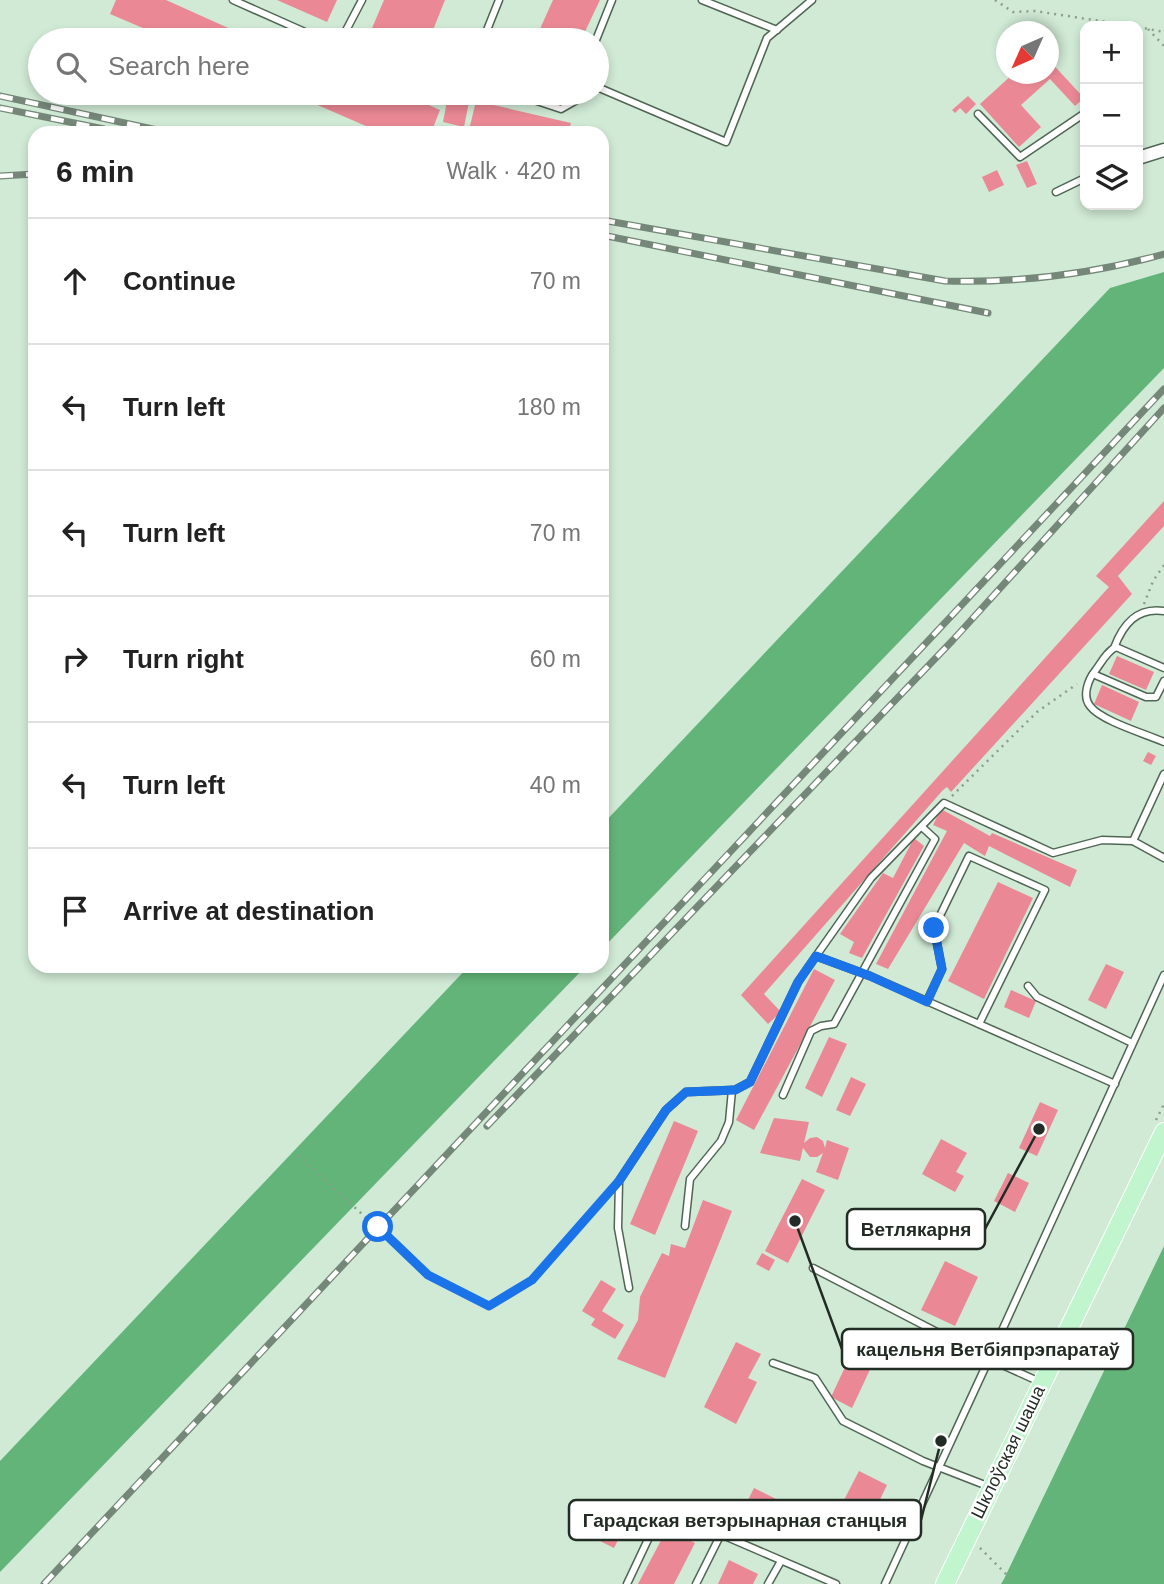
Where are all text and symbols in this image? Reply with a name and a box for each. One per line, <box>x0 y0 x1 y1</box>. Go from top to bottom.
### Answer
north arrow <box>996 21 1059 84</box>
map controls <box>1080 21 1143 210</box>
button: + <box>1080 21 1143 84</box>
search box <box>28 28 609 105</box>
icon: search <box>52 48 90 86</box>
text: Search here <box>108 51 250 81</box>
button: − <box>1080 84 1143 147</box>
button: layers <box>1080 147 1143 210</box>
text: 6 min <box>56 155 134 188</box>
text: Walk · 420 m <box>446 158 581 184</box>
icon: ahead <box>56 262 94 300</box>
text: Continue <box>123 266 236 296</box>
text: 70 m <box>530 268 581 294</box>
icon: left <box>56 388 94 426</box>
text: Turn left <box>123 392 225 422</box>
text: 180 m <box>517 394 581 420</box>
icon: left <box>56 514 94 552</box>
text: Turn left <box>123 518 225 548</box>
text: 70 m <box>530 520 581 546</box>
icon: right <box>56 640 94 678</box>
text: Turn right <box>123 644 244 674</box>
text: 60 m <box>530 646 581 672</box>
icon: left <box>56 766 94 804</box>
text: Turn left <box>123 770 225 800</box>
text: 40 m <box>530 772 581 798</box>
icon: arrive <box>56 892 94 930</box>
text: Arrive at destination <box>123 896 374 926</box>
route end <box>918 912 949 943</box>
callout: Ветлякарня <box>847 1209 985 1249</box>
route start <box>362 1211 393 1242</box>
text: Ветлякарня <box>861 1219 971 1240</box>
callout: кацельня Ветбіяпрэпаратаў <box>842 1329 1133 1369</box>
text: кацельня Ветбіяпрэпаратаў <box>856 1339 1120 1360</box>
street label: Шклоўская шаша <box>967 1381 1049 1522</box>
callout: Гарадская ветэрынарная станцыя <box>569 1500 921 1540</box>
text: Гарадская ветэрынарная станцыя <box>583 1510 907 1531</box>

